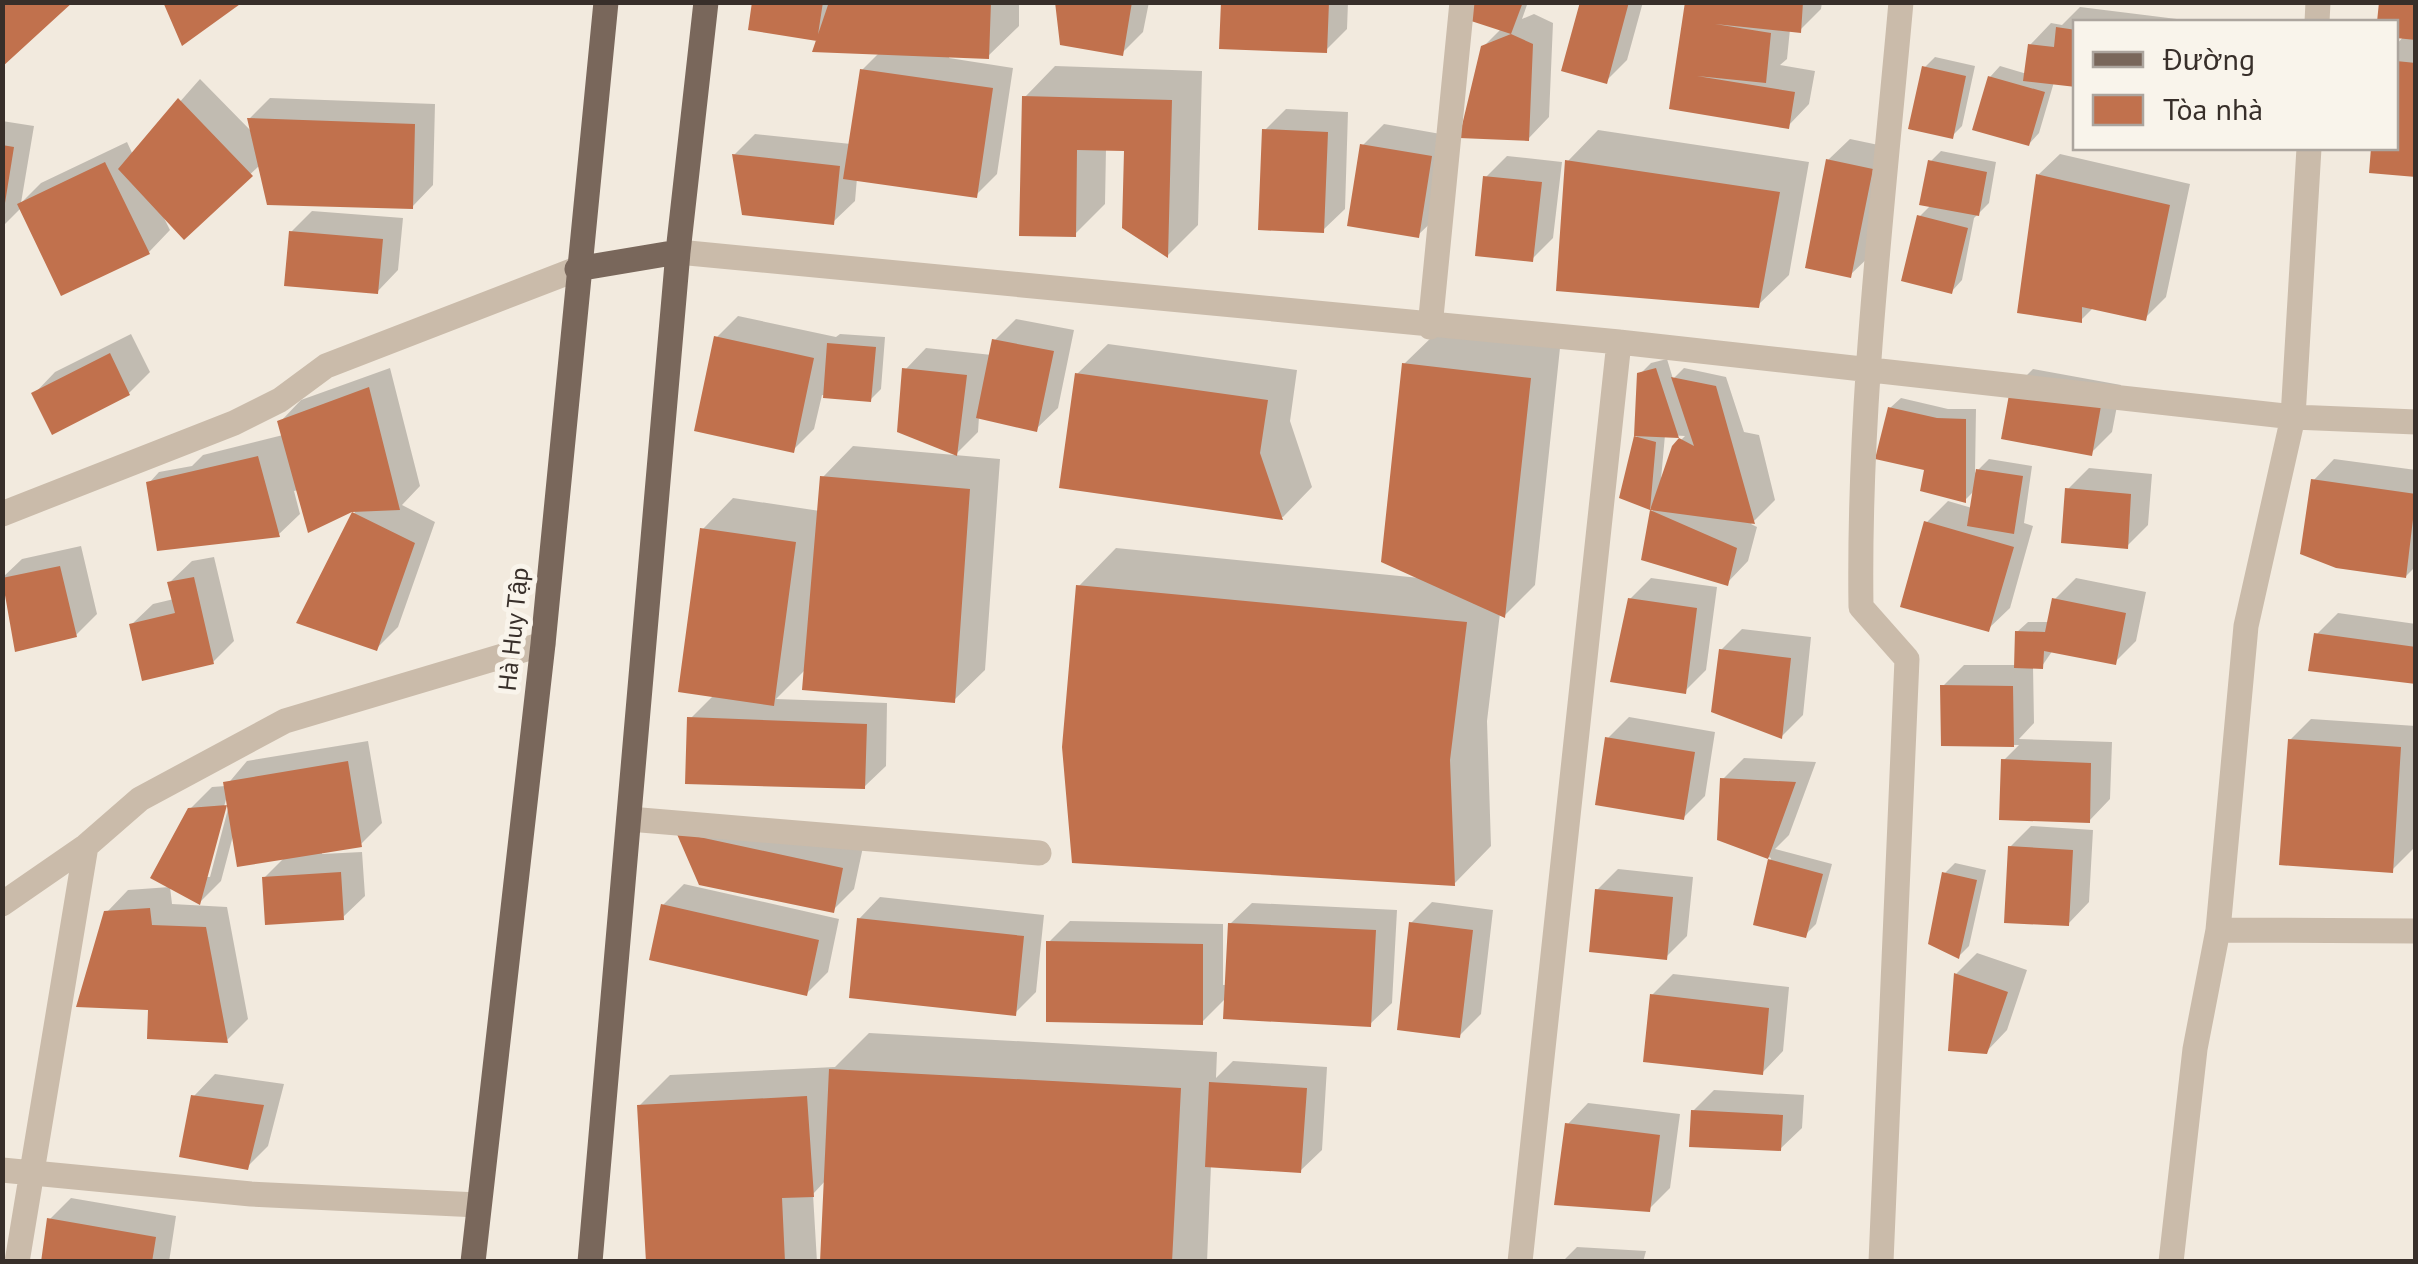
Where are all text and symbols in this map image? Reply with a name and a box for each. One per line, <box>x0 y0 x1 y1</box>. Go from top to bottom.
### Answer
legend <box>2073 20 2398 150</box>
text: Đường <box>2162 39 2255 78</box>
text: Tòa nhà <box>2163 89 2263 128</box>
street label: Hà Huy Tập <box>491 566 535 692</box>

